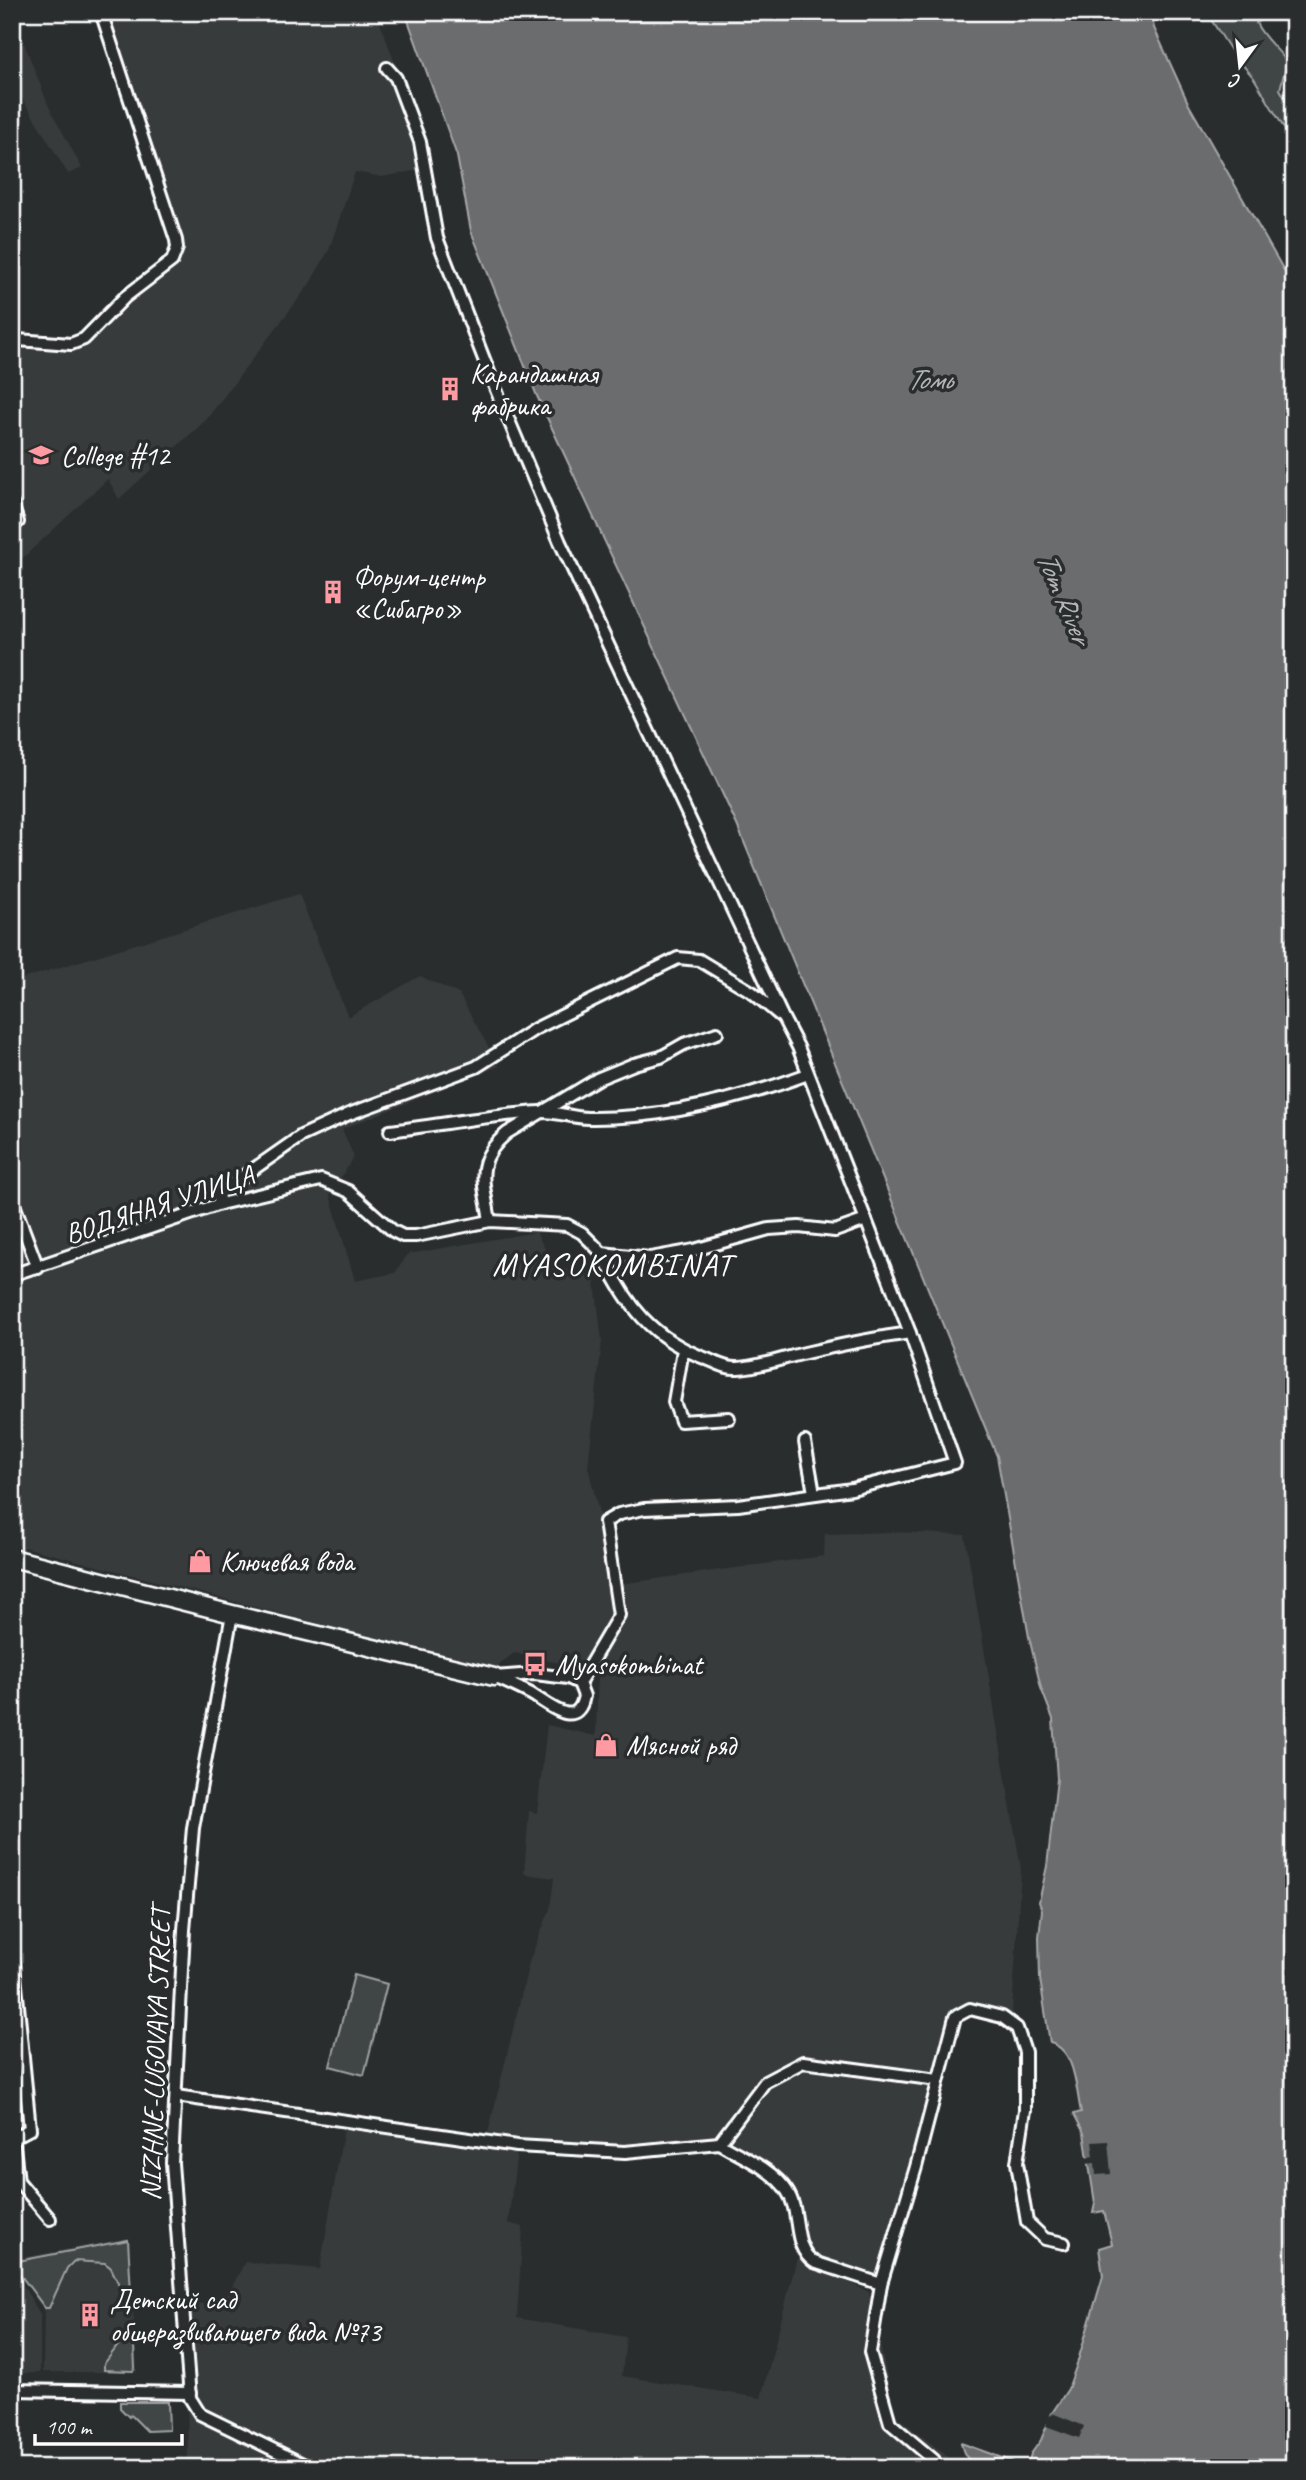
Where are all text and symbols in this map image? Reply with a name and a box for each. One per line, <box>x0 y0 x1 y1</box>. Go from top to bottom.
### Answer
north arrow <box>1204 32 1274 102</box>
text: С <box>1226 68 1243 94</box>
place label: Карандашная фабрика <box>470 356 600 423</box>
water label: Томь <box>907 360 955 398</box>
building icon: Карандашная фабрика <box>436 375 464 403</box>
place label: College #12 <box>61 438 172 473</box>
school or university icon: College #12 <box>27 441 55 469</box>
water label: Tom River <box>1028 545 1102 654</box>
place label: Форум-центр «Сибагро» <box>353 559 486 626</box>
building icon: Форум-центр «Сибагро» <box>319 578 347 606</box>
street label: ВОДЯНАЯ УЛИЦА <box>60 1156 260 1251</box>
district label: MYASOKOMBINAT <box>492 1244 738 1285</box>
place label: Ключевая вода <box>220 1544 356 1579</box>
shop icon: Ключевая вода <box>186 1547 214 1575</box>
place label: Myasokombinat <box>555 1647 705 1682</box>
bus stop icon: Myasokombinat <box>521 1650 549 1678</box>
place label: Мясной ряд <box>626 1728 739 1763</box>
shop icon: Мясной ряд <box>592 1731 620 1759</box>
street label: NIZHNE-LUGOVAYA STREET <box>132 1900 178 2201</box>
place label: Детский сад общеразвивающего вида №73 <box>110 2282 383 2350</box>
building icon: Детский сад общеразвивающего вида №73 <box>76 2301 104 2329</box>
scale bar <box>35 2403 182 2447</box>
text: 100 m <box>46 2414 93 2440</box>

